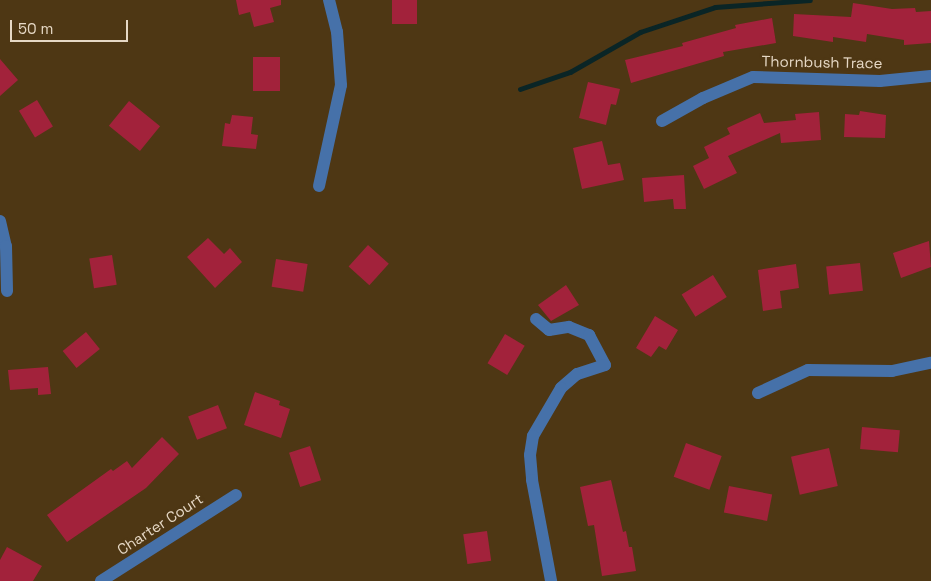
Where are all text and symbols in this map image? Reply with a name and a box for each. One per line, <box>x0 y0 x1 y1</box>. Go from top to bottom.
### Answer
scale bar <box>12 10 130 42</box>
text: 50 m <box>18 19 53 38</box>
street label: Thornbush Trace <box>761 52 883 72</box>
street label: Charter Court <box>114 490 206 558</box>

